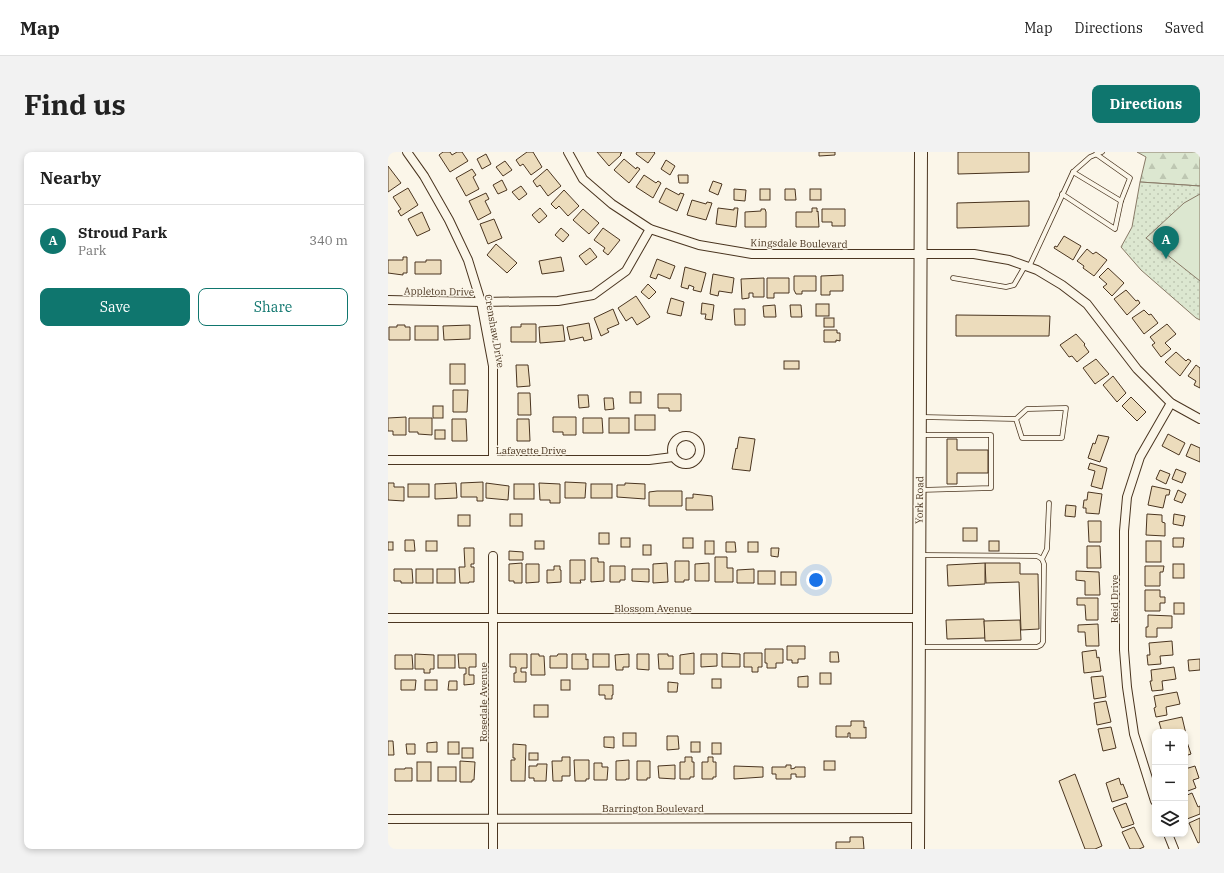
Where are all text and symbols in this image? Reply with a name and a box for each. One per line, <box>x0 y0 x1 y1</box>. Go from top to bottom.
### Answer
text: Map <box>20 16 60 40</box>
text: Map <box>1024 19 1053 37</box>
text: Directions <box>1075 19 1143 37</box>
text: Saved <box>1165 19 1204 37</box>
button: Directions <box>1092 85 1200 123</box>
text: Find us <box>24 86 126 123</box>
text: Nearby <box>40 167 101 189</box>
text: Stroud Park <box>78 223 167 242</box>
pin: A <box>1153 226 1179 259</box>
text: A <box>48 232 58 249</box>
text: 340 m <box>309 232 348 249</box>
street label: Kingsdale Boulevard <box>750 236 848 251</box>
text: Park <box>78 242 106 259</box>
street label: Appleton Drive <box>404 284 474 299</box>
button: Save <box>40 288 190 326</box>
button: Share <box>198 288 348 326</box>
street label: Crenshaw Drive <box>482 293 507 369</box>
street label: Lafayette Drive <box>496 444 566 457</box>
street label: York Road <box>913 476 926 524</box>
your location <box>806 570 826 590</box>
street label: Reid Drive <box>1108 575 1121 623</box>
street label: Blossom Avenue <box>614 602 692 615</box>
street label: Rosedale Avenue <box>477 662 490 742</box>
map controls <box>1152 729 1188 837</box>
button: + <box>1152 729 1188 765</box>
button: − <box>1152 765 1188 801</box>
button: layers <box>1152 801 1188 837</box>
street label: Barrington Boulevard <box>602 802 704 815</box>

